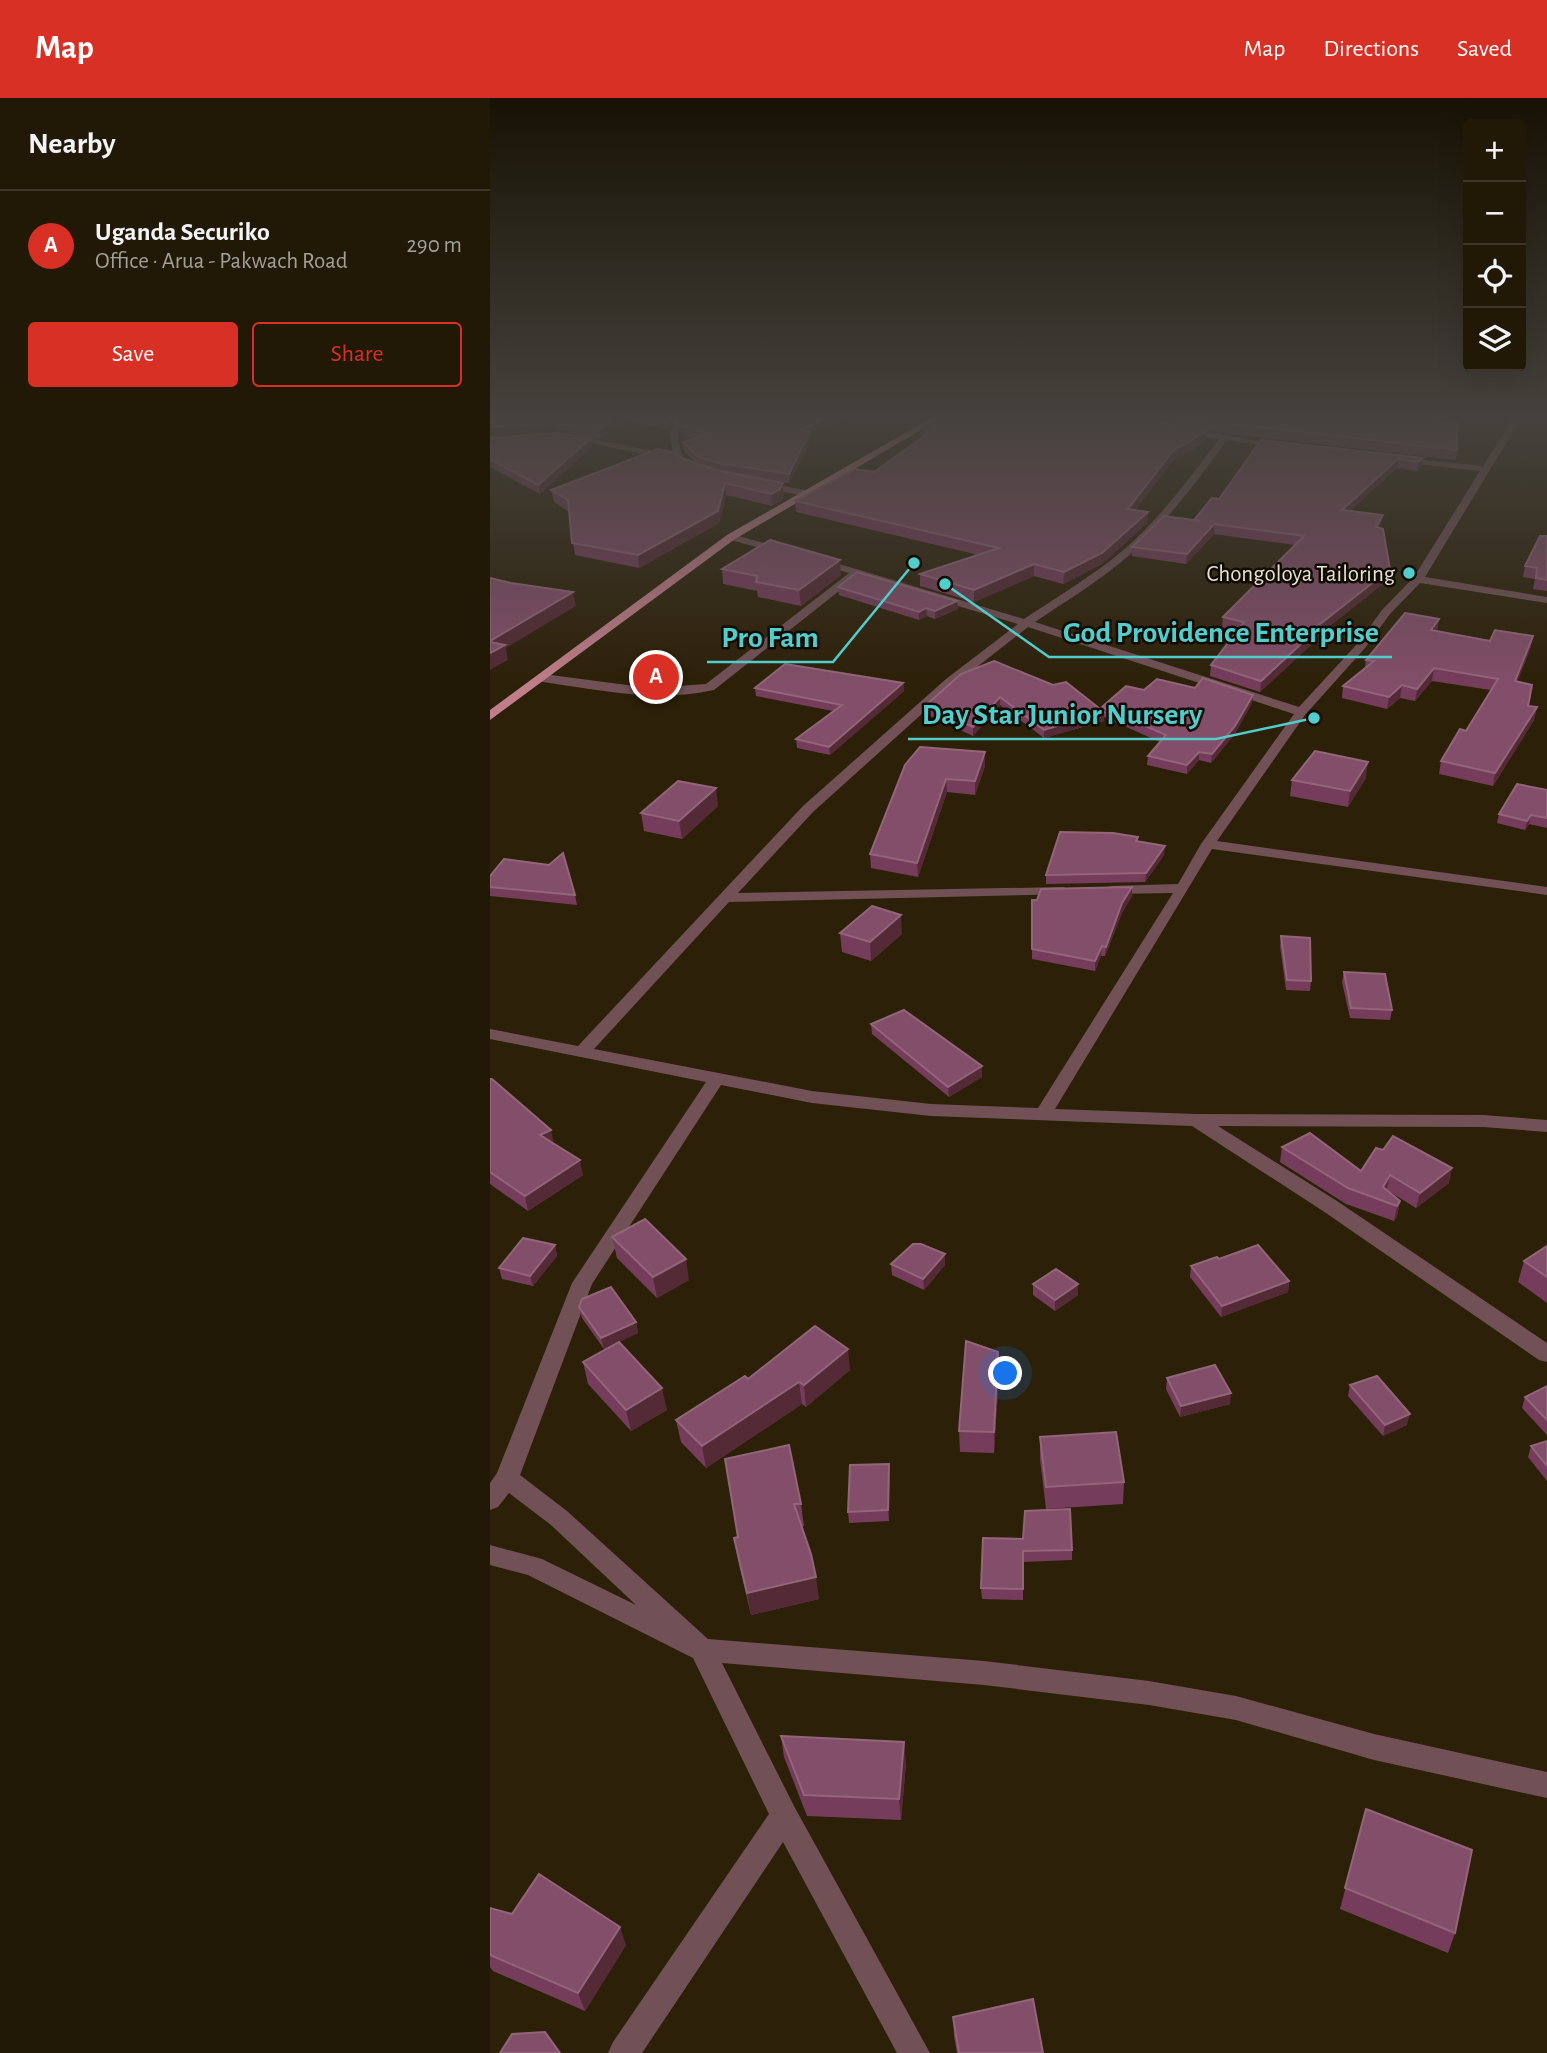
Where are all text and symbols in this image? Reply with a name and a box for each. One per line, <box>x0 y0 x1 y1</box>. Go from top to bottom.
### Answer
text: Map <box>35 32 94 65</box>
text: Map <box>1243 37 1285 61</box>
text: Directions <box>1323 37 1419 61</box>
text: Saved <box>1457 37 1512 61</box>
map controls <box>1463 119 1526 371</box>
button: + <box>1463 119 1526 182</box>
text: Nearby <box>28 129 116 159</box>
button: − <box>1463 182 1526 245</box>
text: Uganda Securiko <box>95 219 270 245</box>
text: A <box>44 234 58 257</box>
text: 290 m <box>406 234 462 257</box>
button: locate <box>1463 245 1526 308</box>
text: Office · Arua - Pakwach Road <box>95 250 348 273</box>
button: layers <box>1463 308 1526 371</box>
button: Save <box>28 322 238 387</box>
button: Share <box>252 322 462 387</box>
place label: Chongoloya Tailoring <box>1206 563 1396 586</box>
marker: Chongoloya Tailoring <box>1401 565 1417 581</box>
callout: God Providence Enterprise <box>1049 606 1392 657</box>
callout: Pro Fam <box>707 611 833 662</box>
text: God Providence Enterprise <box>1063 618 1379 648</box>
text: Pro Fam <box>721 623 819 653</box>
pin: A <box>633 651 679 703</box>
callout: Day Star Junior Nursery <box>908 688 1216 739</box>
text: Day Star Junior Nursery <box>922 700 1203 730</box>
your location <box>988 1356 1022 1390</box>

